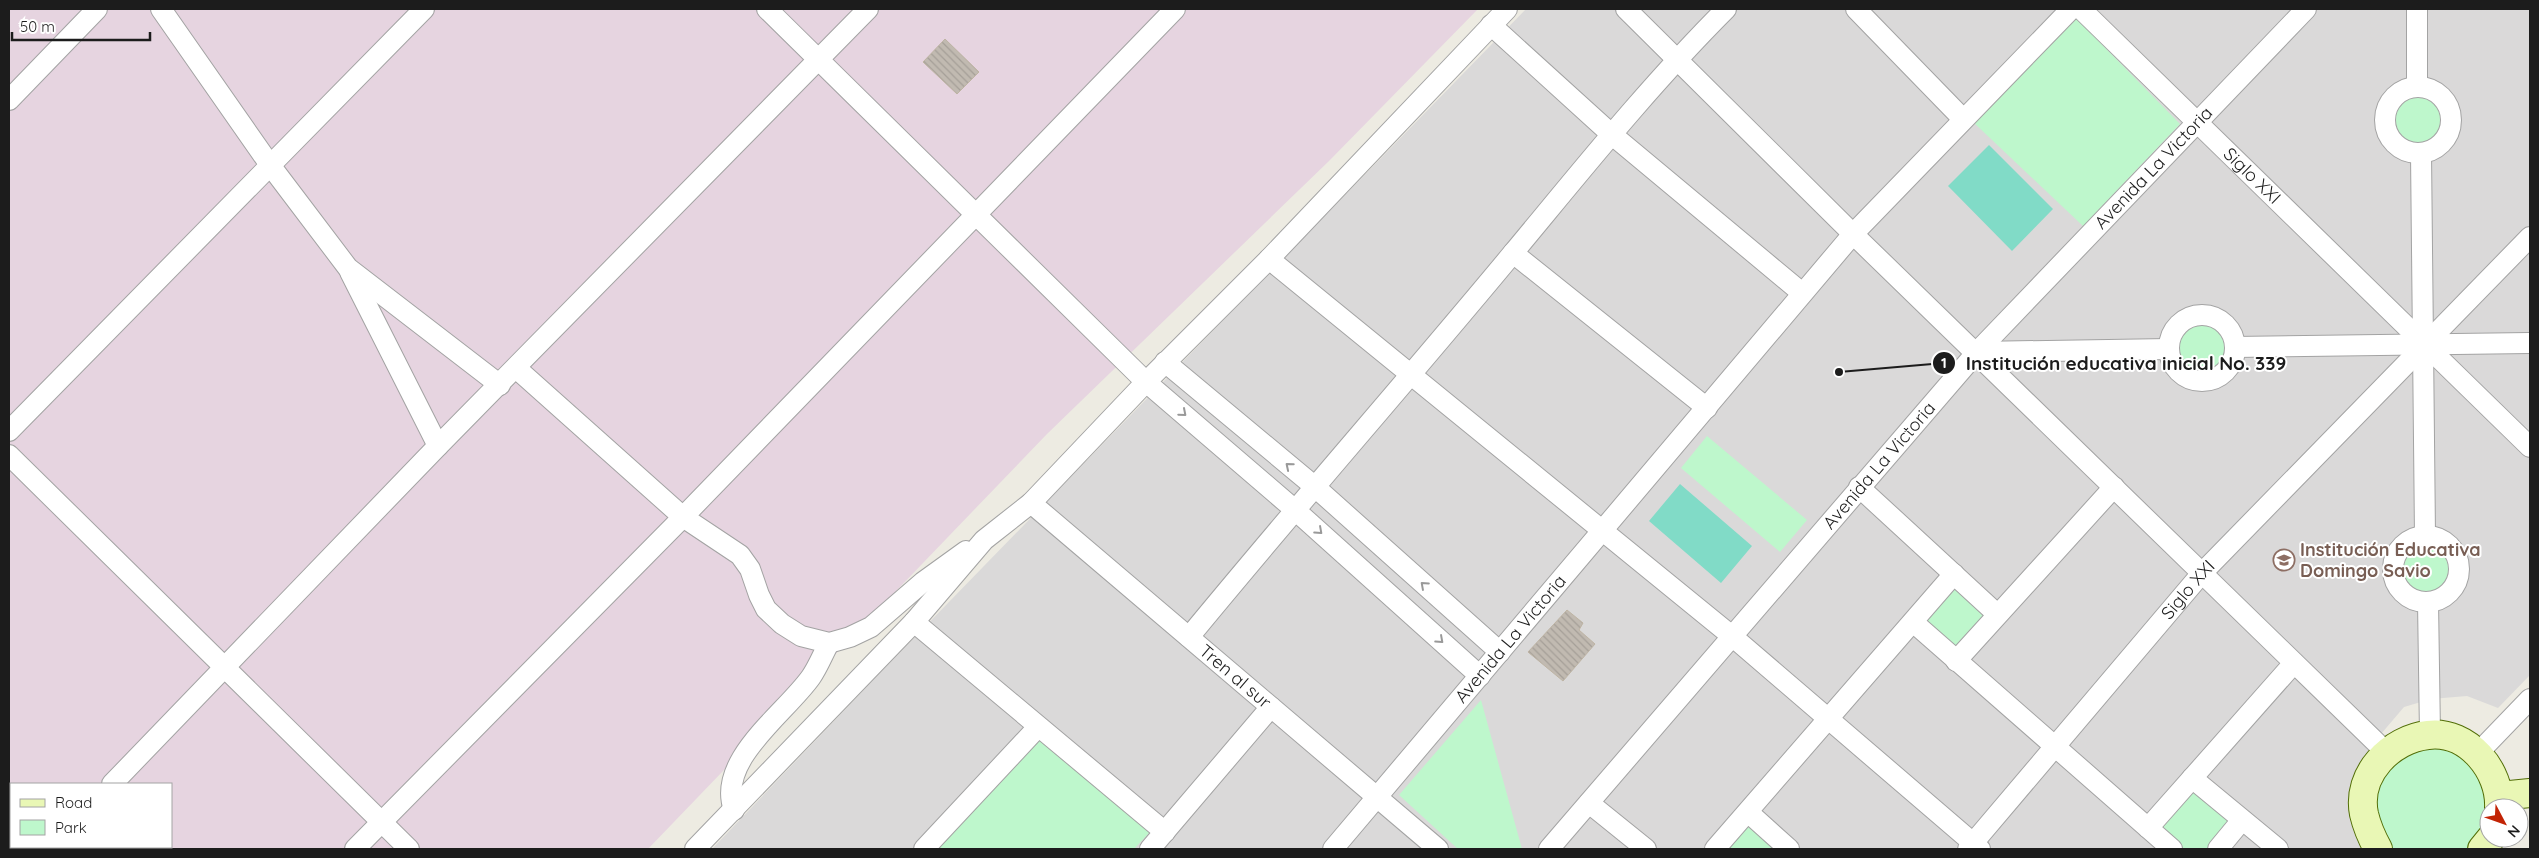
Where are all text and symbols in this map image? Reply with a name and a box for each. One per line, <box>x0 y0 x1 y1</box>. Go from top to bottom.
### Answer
scale bar <box>12 10 150 42</box>
text: 50 m <box>20 17 55 36</box>
street label: Avenida La Victoria <box>2089 101 2217 234</box>
street label: Siglo XXI <box>2219 142 2286 209</box>
callout: Institución educativa inicial No. 339 <box>1931 346 2296 380</box>
text: Institución educativa inicial No. 339 <box>1966 351 2286 375</box>
text: 1 <box>1941 353 1947 372</box>
street label: Avenida La Victoria <box>1818 397 1940 534</box>
one-way arrow <box>1177 408 1186 417</box>
one-way arrow <box>1286 463 1295 471</box>
one-way arrow <box>1313 525 1322 534</box>
place label: Institución Educativa Domingo Savio <box>2300 538 2481 582</box>
school or university icon: Institución Educativa Domingo Savio <box>2272 548 2296 572</box>
street label: Siglo XXI <box>2156 555 2220 624</box>
street label: Avenida La Victoria <box>1449 570 1571 708</box>
one-way arrow <box>1421 581 1430 590</box>
one-way arrow <box>1434 634 1443 643</box>
street label: Tren al sur <box>1195 639 1276 713</box>
legend <box>10 783 172 848</box>
text: Road <box>55 793 92 812</box>
north arrow <box>2479 798 2529 848</box>
text: Park <box>55 818 87 837</box>
text: N <box>2504 822 2524 841</box>

